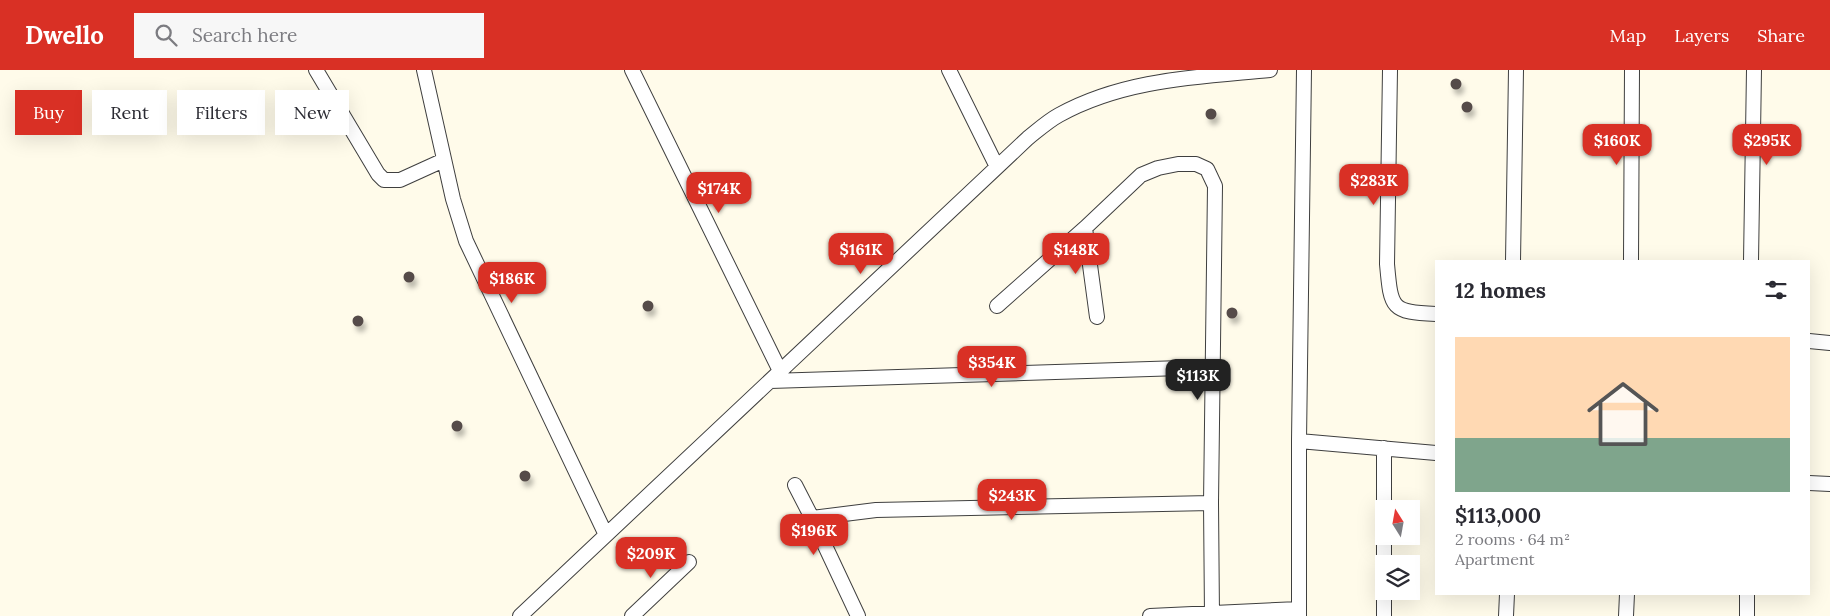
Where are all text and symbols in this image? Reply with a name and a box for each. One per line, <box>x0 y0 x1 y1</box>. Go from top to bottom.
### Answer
search box <box>134 13 484 58</box>
text: Dwello <box>25 20 104 51</box>
icon: search <box>152 21 180 49</box>
text: Search here <box>192 23 297 47</box>
text: Map <box>1610 24 1646 47</box>
text: Layers <box>1674 24 1729 47</box>
text: Share <box>1757 24 1805 47</box>
chip: Buy <box>15 90 82 135</box>
chip: Rent <box>92 90 167 135</box>
chip: Filters <box>177 90 265 135</box>
chip: New <box>275 90 349 135</box>
pin: $160K <box>1582 124 1652 166</box>
pin: $295K <box>1732 124 1802 166</box>
text: $160K <box>1594 130 1640 150</box>
text: $295K <box>1743 130 1791 150</box>
pin: $283K <box>1339 164 1409 206</box>
text: $283K <box>1350 170 1398 190</box>
pin: $174K <box>684 172 754 214</box>
text: $174K <box>697 178 741 198</box>
pin: $161K <box>826 232 896 275</box>
pin: $148K <box>1041 232 1111 275</box>
text: $161K <box>840 239 883 259</box>
text: $148K <box>1053 239 1099 259</box>
pin: $186K <box>477 262 547 304</box>
text: $186K <box>489 268 535 288</box>
icon: filters <box>1762 276 1790 304</box>
text: 12 homes <box>1455 277 1546 304</box>
pin: $354K <box>957 346 1027 388</box>
text: $354K <box>968 352 1016 372</box>
pin: $113K <box>1163 358 1233 401</box>
text: $113K <box>1177 365 1219 385</box>
icon: home <box>1578 369 1668 459</box>
pin: $243K <box>977 478 1047 521</box>
text: $243K <box>988 485 1036 505</box>
north arrow <box>1375 500 1420 545</box>
map controls <box>1375 500 1420 600</box>
text: $113,000 <box>1455 502 1541 529</box>
pin: $196K <box>779 514 849 556</box>
text: $196K <box>791 520 837 540</box>
text: 2 rooms · 64 m² <box>1455 529 1570 549</box>
pin: $209K <box>616 536 686 579</box>
text: $209K <box>627 543 675 563</box>
text: Apartment <box>1455 549 1535 569</box>
button: layers <box>1375 555 1420 600</box>

